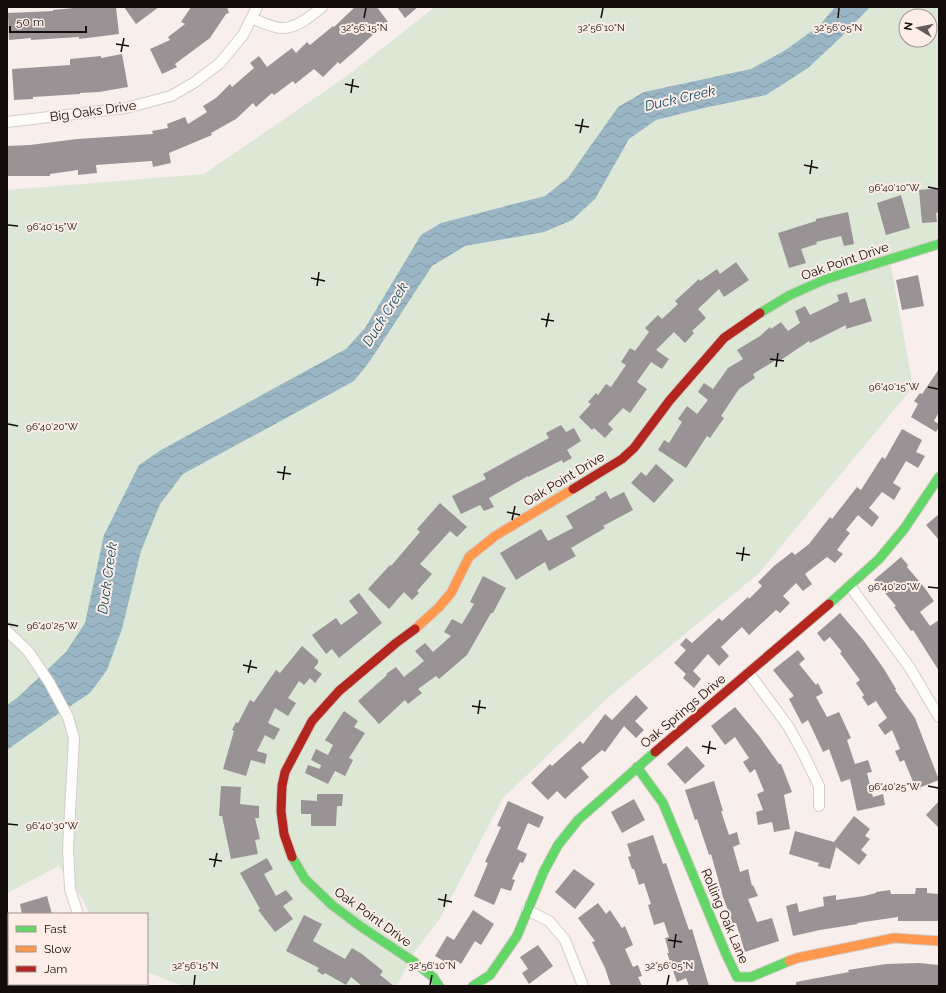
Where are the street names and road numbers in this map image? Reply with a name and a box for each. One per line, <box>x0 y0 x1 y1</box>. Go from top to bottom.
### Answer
street label: Big Oaks Drive <box>49 97 138 124</box>
street label: Oak Point Drive <box>799 239 891 283</box>
street label: Oak Point Drive <box>521 449 607 509</box>
street label: Oak Springs Drive <box>637 671 729 751</box>
street label: Rolling Oak Lane <box>698 866 752 966</box>
street label: Oak Point Drive <box>331 884 415 950</box>

